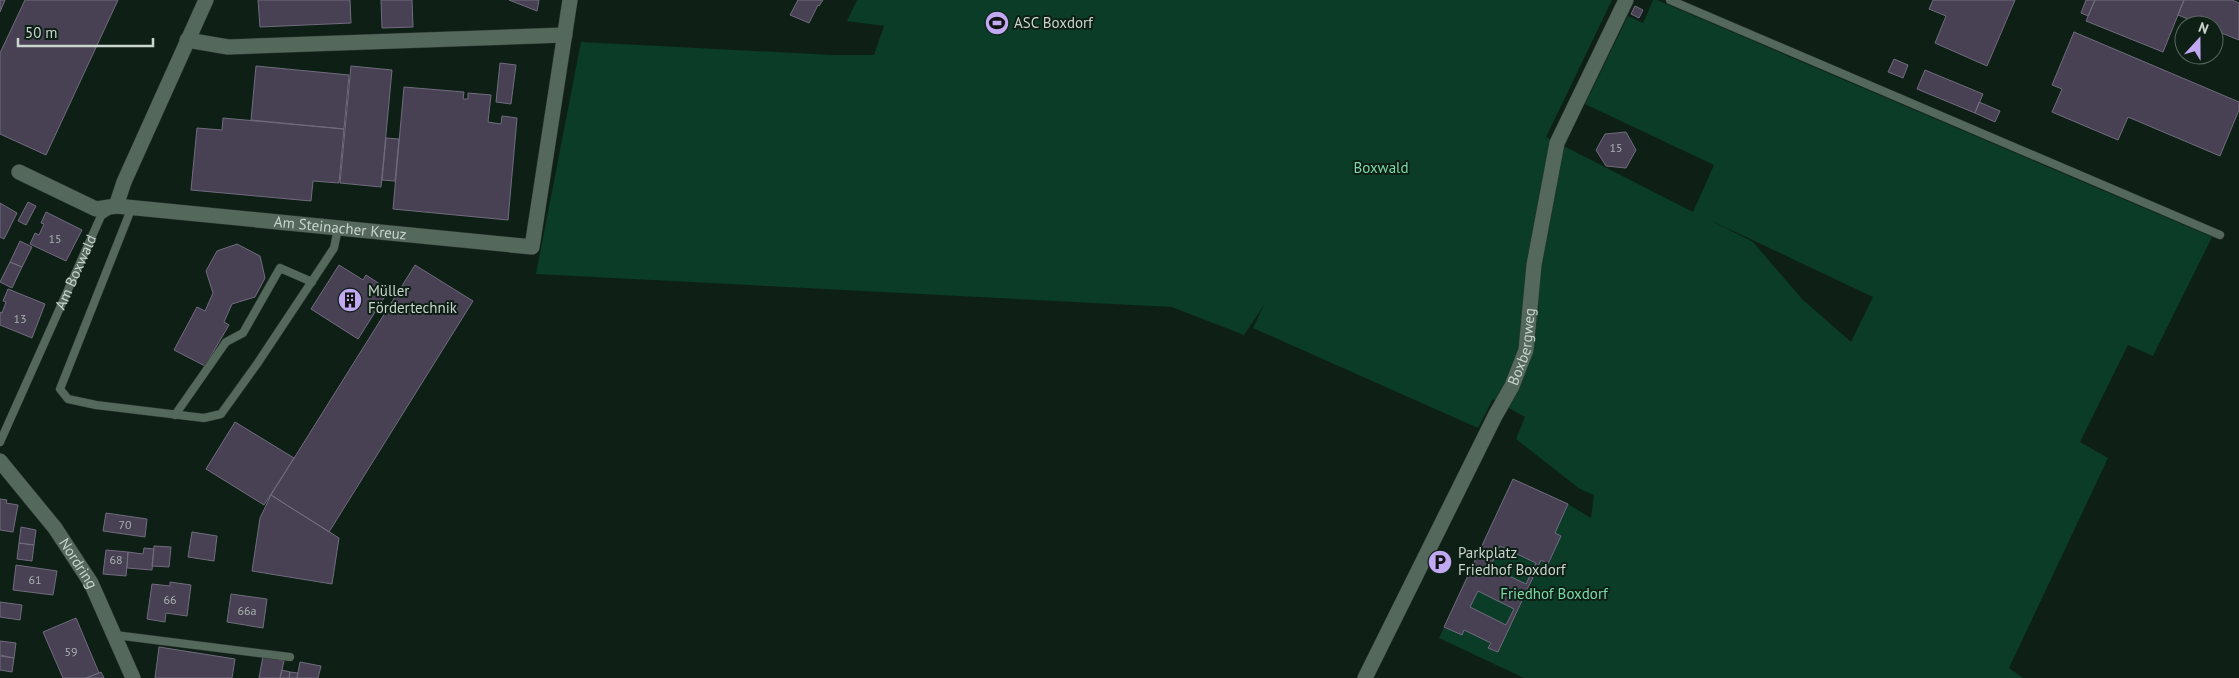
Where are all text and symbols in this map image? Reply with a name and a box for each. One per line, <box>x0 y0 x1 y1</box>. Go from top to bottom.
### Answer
sports icon: ASC Boxdorf <box>984 10 1010 36</box>
place label: ASC Boxdorf <box>1014 13 1094 32</box>
scale bar <box>18 15 152 47</box>
north arrow <box>2174 15 2224 65</box>
text: N <box>2196 18 2211 38</box>
text: 50 m <box>25 23 58 42</box>
house number: 15 <box>1609 140 1623 155</box>
park label: Boxwald <box>1353 158 1409 177</box>
street label: Am Steinacher Kreuz <box>273 212 408 244</box>
house number: 15 <box>48 231 62 246</box>
street label: Am Boxwald <box>50 232 100 312</box>
place label: Müller Fördertechnik <box>368 281 458 317</box>
building icon: Müller Fördertechnik <box>337 287 363 313</box>
street label: Boxbergweg <box>1503 307 1539 388</box>
house number: 13 <box>13 311 27 326</box>
house number: 70 <box>118 517 132 532</box>
street label: Nordring <box>55 534 102 591</box>
place label: Parkplatz Friedhof Boxdorf <box>1458 543 1567 579</box>
parking icon: Parkplatz Friedhof Boxdorf <box>1427 549 1453 575</box>
house number: 68 <box>109 552 123 567</box>
house number: 61 <box>28 572 42 587</box>
park label: Friedhof Boxdorf <box>1500 584 1609 603</box>
house number: 66 <box>163 592 177 607</box>
house number: 66a <box>237 603 257 618</box>
house number: 59 <box>64 644 78 659</box>

